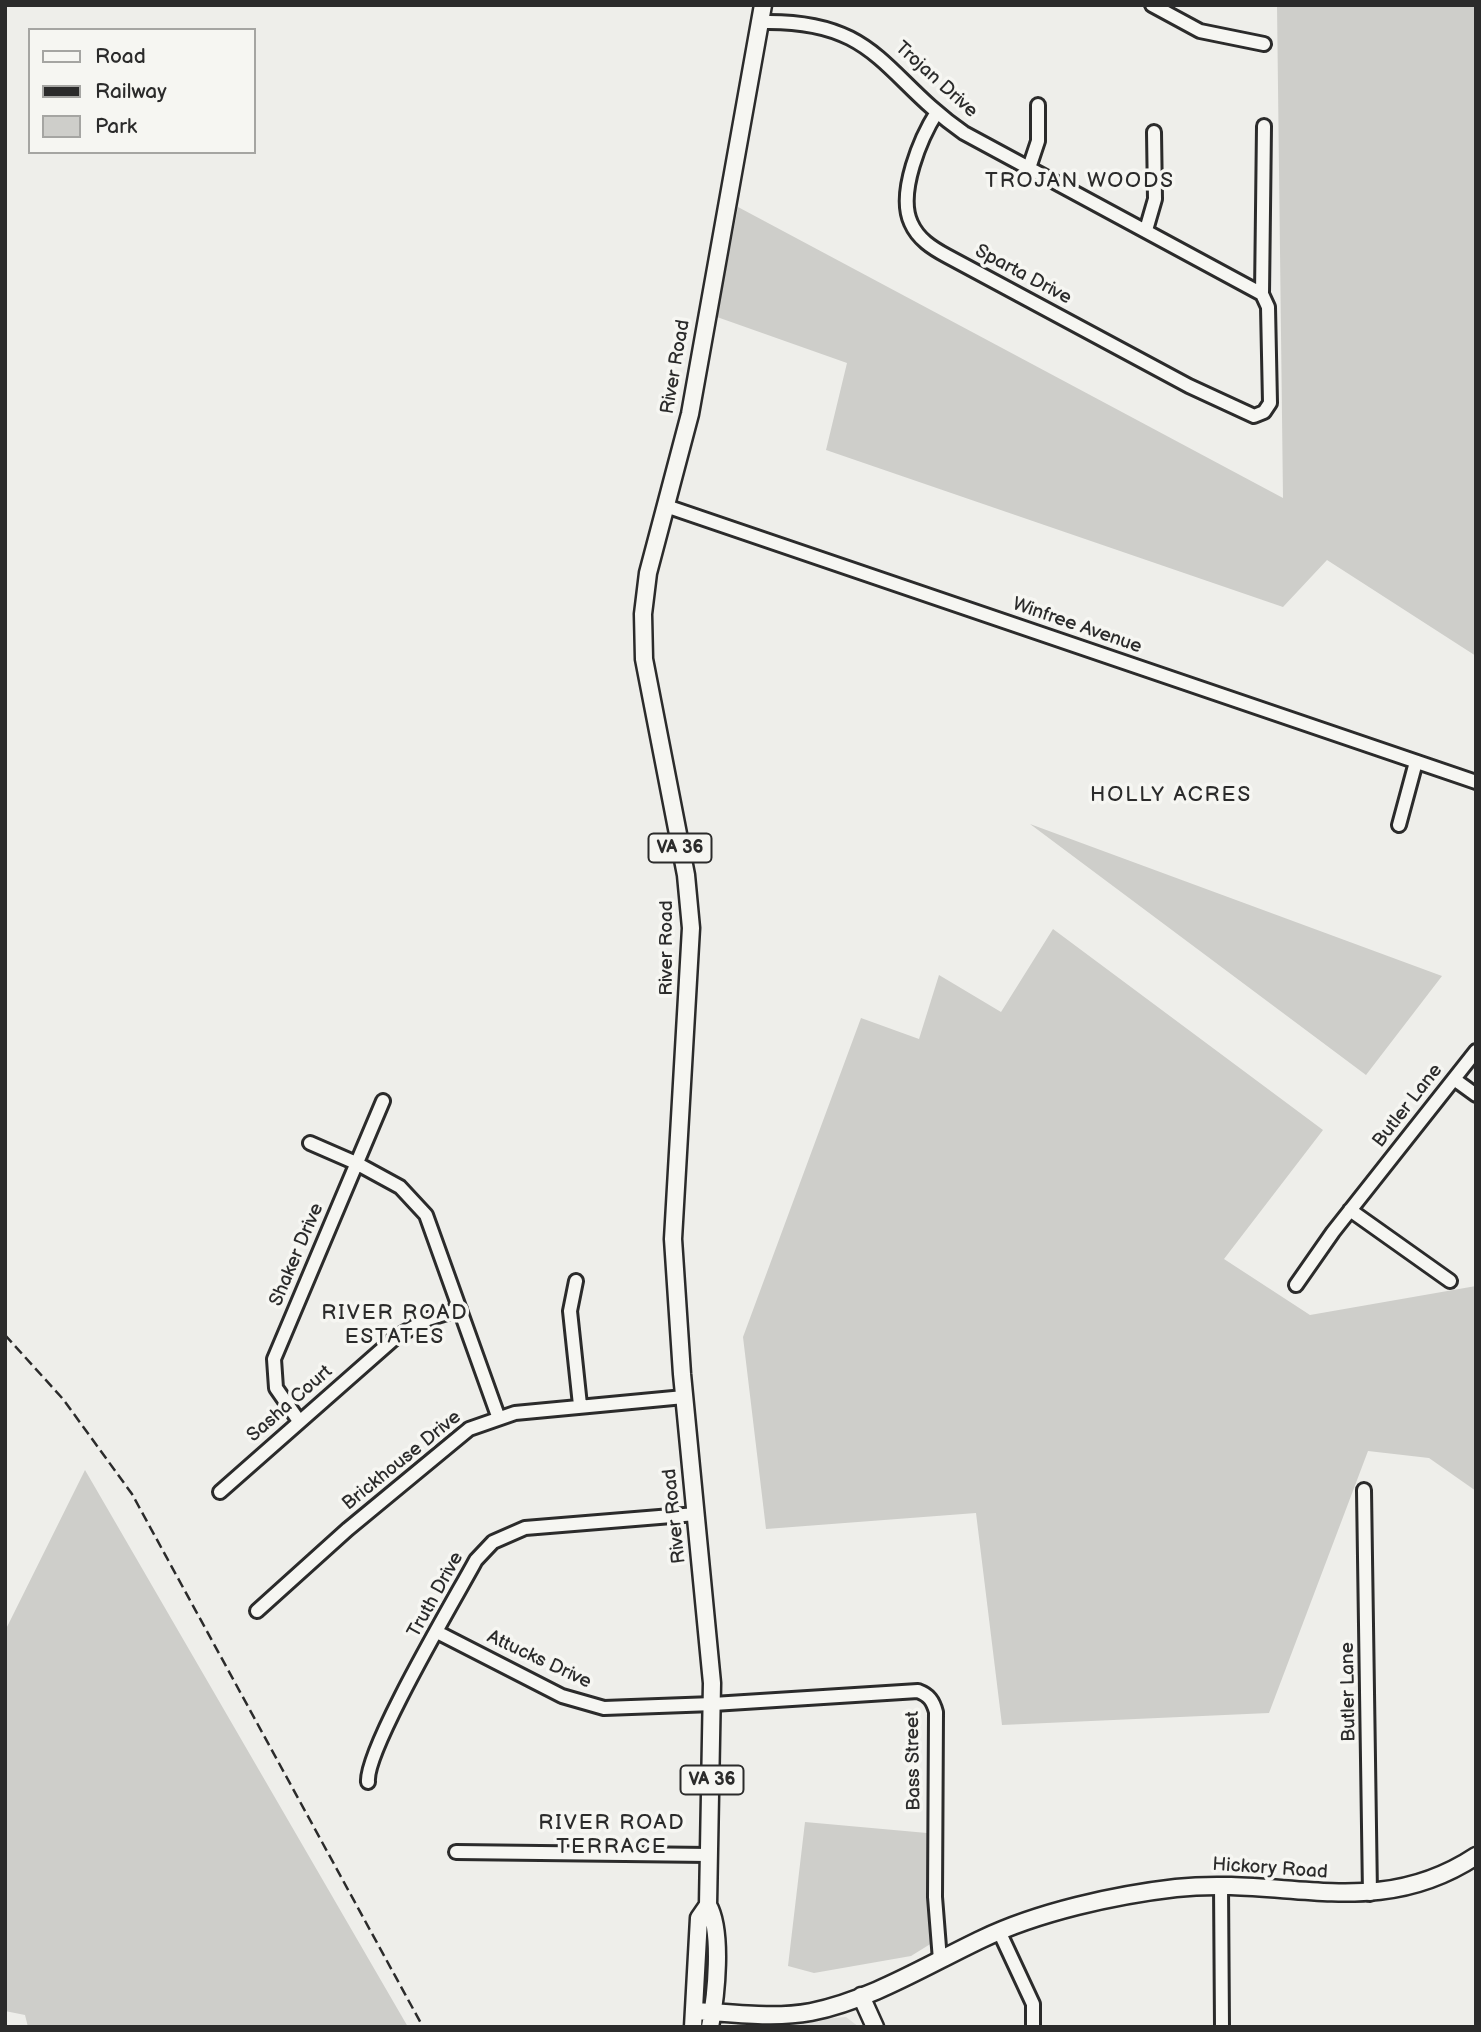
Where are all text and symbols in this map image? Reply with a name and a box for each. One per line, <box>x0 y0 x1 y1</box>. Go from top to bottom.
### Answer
legend <box>28 28 256 154</box>
street label: Trojan Drive <box>890 37 982 123</box>
text: Road <box>95 44 146 69</box>
text: Railway <box>95 79 167 104</box>
text: Park <box>95 114 137 139</box>
district label: TROJAN WOODS <box>987 169 1173 195</box>
street label: Sparta Drive <box>971 240 1075 310</box>
street label: River Road <box>656 318 696 416</box>
street label: Winfree Avenue <box>1009 593 1145 659</box>
district label: HOLLY ACRES <box>1091 783 1251 809</box>
road number: VA 36 <box>648 834 712 862</box>
street label: River Road <box>656 900 678 996</box>
street label: Butler Lane <box>1368 1060 1448 1152</box>
street label: Shaker Drive <box>265 1200 329 1310</box>
district label: RIVER ROAD ESTATES <box>323 1301 467 1351</box>
street label: Sasha Court <box>243 1361 337 1447</box>
street label: Brickhouse Drive <box>338 1406 466 1516</box>
street label: River Road <box>659 1467 691 1565</box>
street label: Truth Drive <box>403 1548 469 1642</box>
street label: Attucks Drive <box>483 1626 595 1694</box>
street label: Butler Lane <box>1337 1642 1361 1742</box>
street label: Bass Street <box>902 1711 926 1811</box>
road number: VA 36 <box>680 1765 744 1794</box>
district label: RIVER ROAD TERRACE <box>540 1811 684 1861</box>
street label: Hickory Road <box>1212 1854 1328 1884</box>

